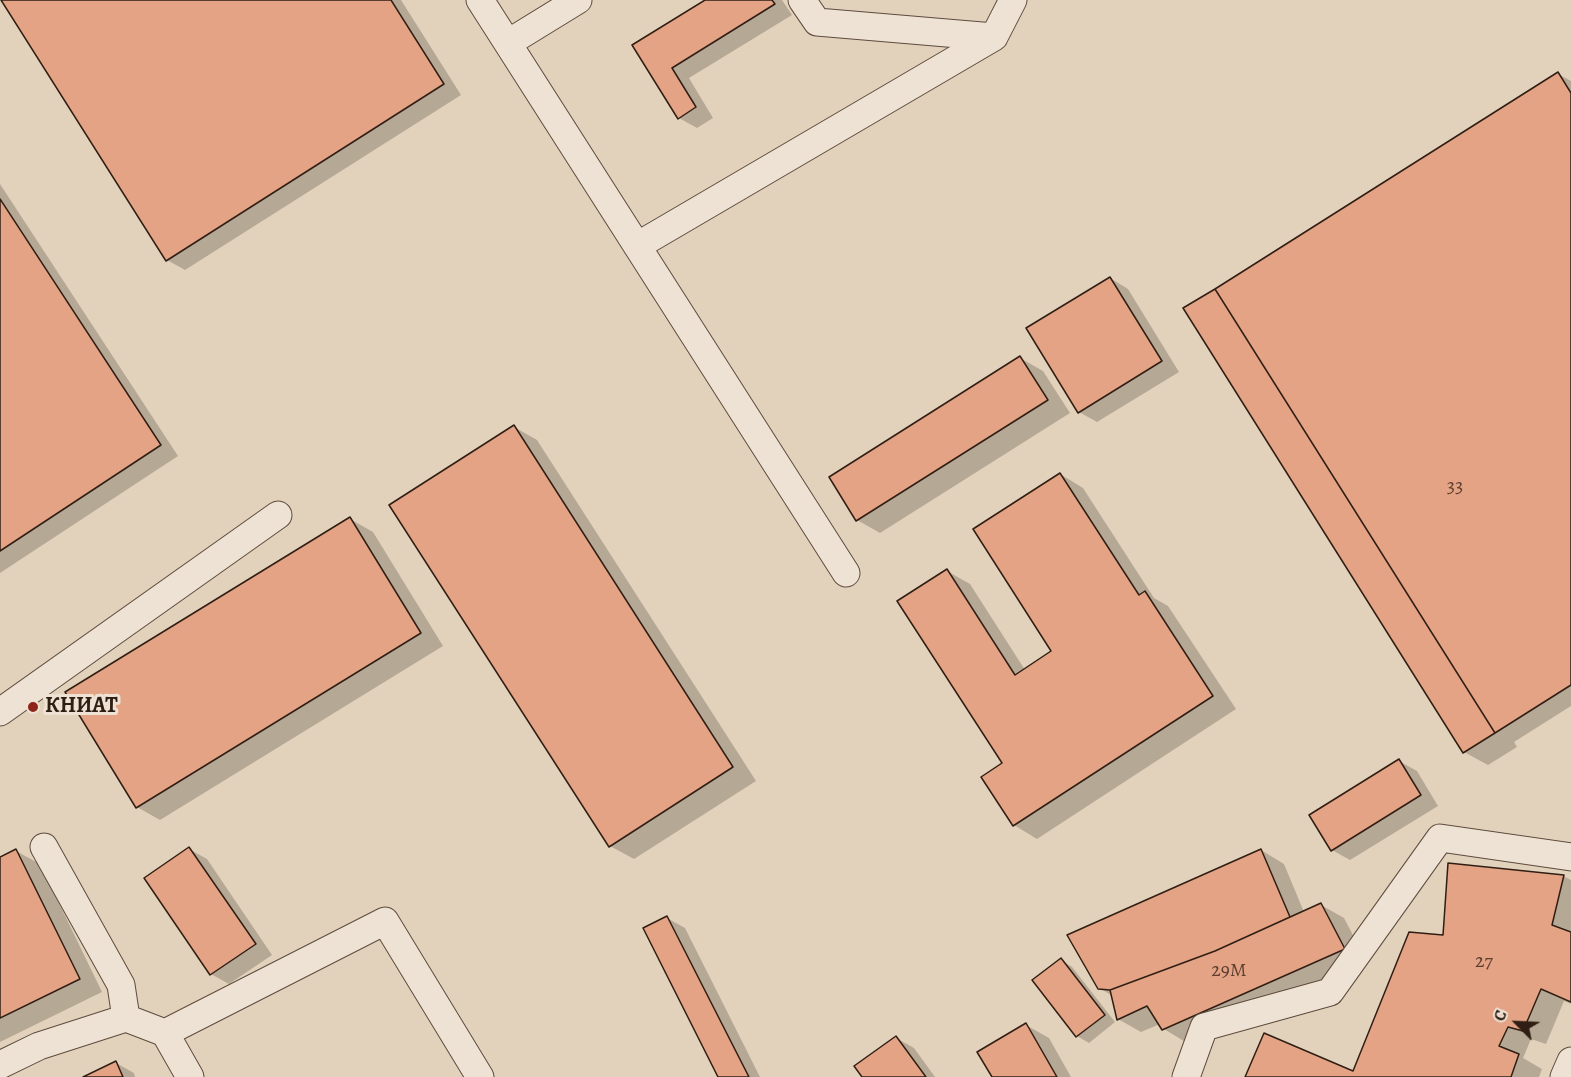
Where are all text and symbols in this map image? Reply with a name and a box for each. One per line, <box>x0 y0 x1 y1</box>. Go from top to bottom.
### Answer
house number: 33 <box>1447 475 1463 499</box>
place label: КНИАТ <box>45 694 118 720</box>
marker: КНИАТ <box>26 700 40 714</box>
house number: 27 <box>1475 950 1493 974</box>
house number: 29М <box>1211 959 1247 983</box>
north arrow <box>1487 993 1547 1053</box>
text: С <box>1488 1007 1513 1025</box>

